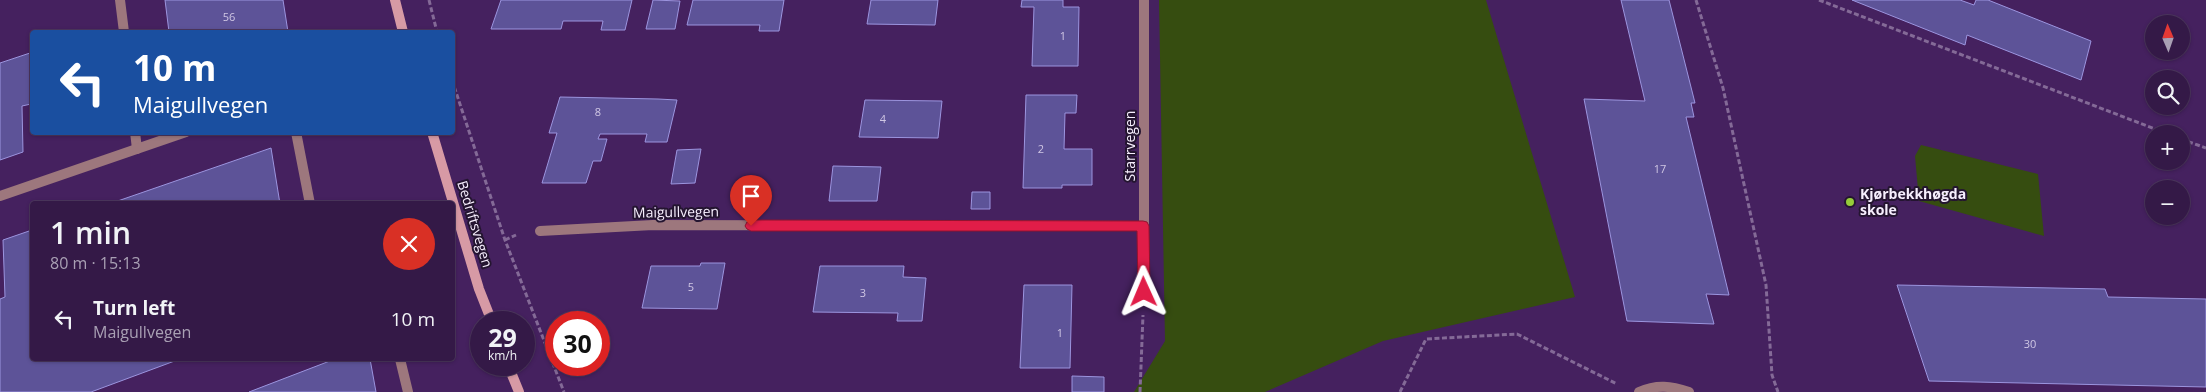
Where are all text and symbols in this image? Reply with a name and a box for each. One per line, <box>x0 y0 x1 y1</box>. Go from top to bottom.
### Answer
house number: 56 <box>223 9 235 24</box>
north arrow <box>2145 15 2190 60</box>
map controls <box>2145 15 2190 225</box>
house number: 1 <box>1060 28 1066 43</box>
text: 10 m <box>133 44 216 91</box>
icon: left <box>50 50 115 115</box>
button: search <box>2145 70 2190 115</box>
text: Maigullvegen <box>133 89 268 119</box>
house number: 8 <box>595 104 601 119</box>
house number: 4 <box>880 111 887 126</box>
street label: Starrvegen <box>1120 111 1139 181</box>
button: + <box>2145 125 2190 170</box>
house number: 2 <box>1038 141 1044 156</box>
house number: 17 <box>1654 161 1666 176</box>
pin <box>730 175 772 226</box>
street label: Bedriftsvegen <box>453 178 498 270</box>
button: − <box>2145 180 2190 225</box>
icon: arrive <box>737 182 765 210</box>
place label: Kjørbekkhøgda skole <box>1860 184 1966 219</box>
marker: Kjørbekkhøgda skole <box>1844 196 1856 208</box>
street label: Maigullvegen <box>633 201 719 222</box>
text: 1 min <box>50 212 131 253</box>
button: close <box>383 218 435 270</box>
text: 80 m · 15:13 <box>50 252 141 274</box>
position arrow <box>1117 265 1169 317</box>
house number: 5 <box>688 279 694 294</box>
house number: 3 <box>860 285 866 300</box>
text: Turn left <box>93 295 175 321</box>
icon: left <box>50 305 78 333</box>
text: 10 m <box>391 306 435 332</box>
speed limit sign: 30 <box>545 311 610 376</box>
text: 29 <box>488 320 517 354</box>
text: Maigullvegen <box>93 321 191 343</box>
house number: 1 <box>1057 325 1063 340</box>
house number: 30 <box>2024 336 2036 351</box>
text: km/h <box>488 347 517 364</box>

